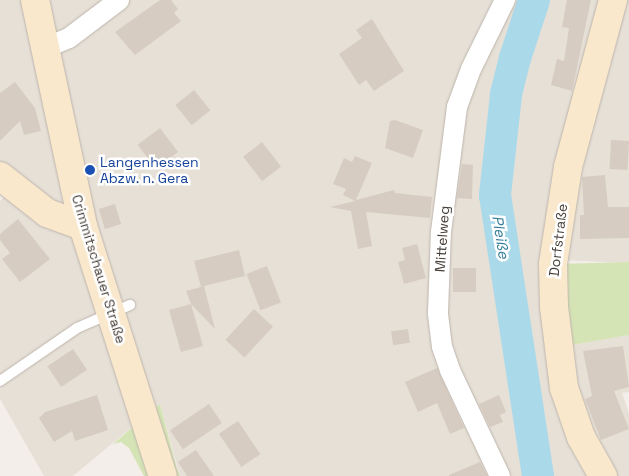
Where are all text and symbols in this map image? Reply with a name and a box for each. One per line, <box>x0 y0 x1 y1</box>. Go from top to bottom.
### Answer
place label: Langenhessen Abzw. n. Gera <box>100 154 199 186</box>
marker: Langenhessen Abzw. n. Gera <box>84 164 96 176</box>
street label: Crimmitschauer Straße <box>68 193 130 345</box>
street label: Dorfstraße <box>545 203 571 277</box>
street label: Mittelweg <box>431 205 453 273</box>
water label: Pleiße <box>489 214 513 260</box>

